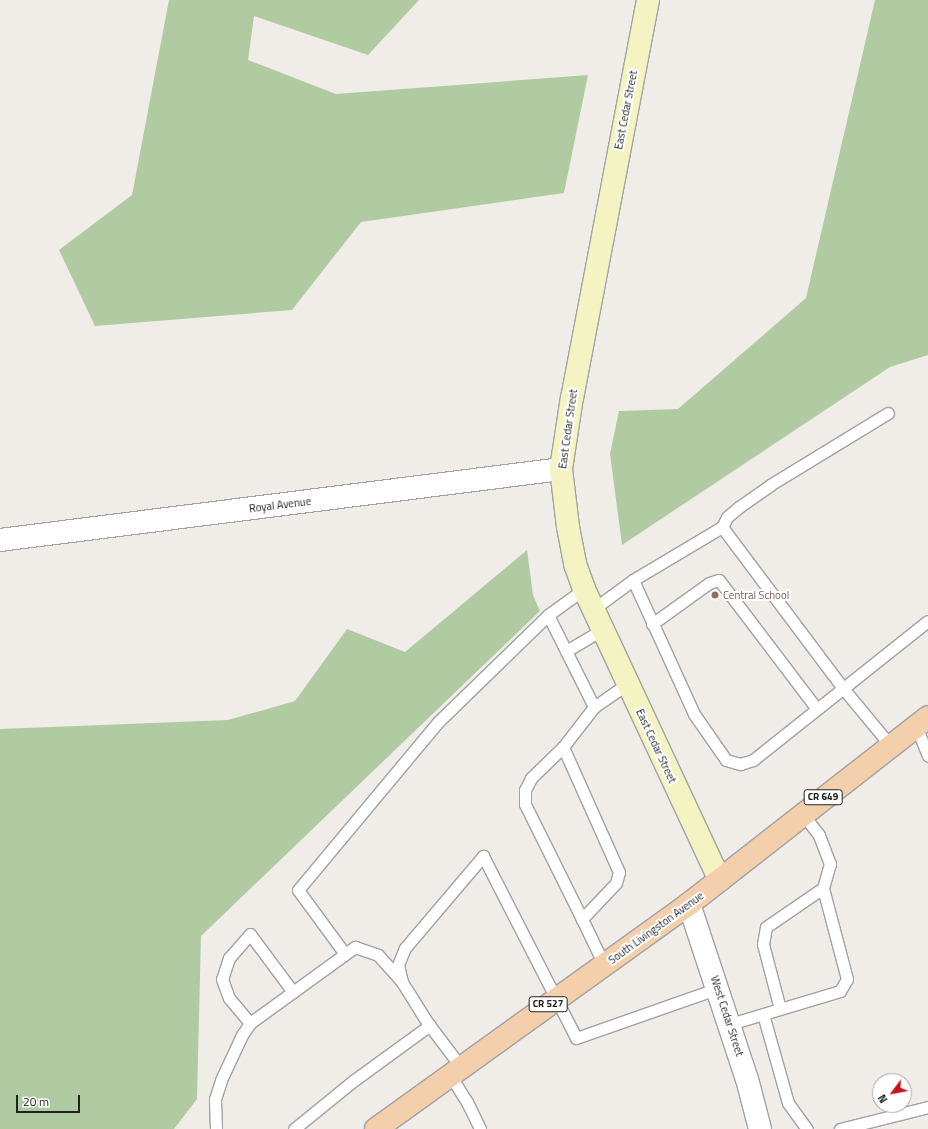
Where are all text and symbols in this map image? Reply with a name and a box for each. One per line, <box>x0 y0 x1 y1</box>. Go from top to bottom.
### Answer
street label: East Cedar Street <box>612 69 640 151</box>
street label: East Cedar Street <box>556 388 580 470</box>
street label: Royal Avenue <box>248 495 312 515</box>
place label: Central School <box>723 588 789 602</box>
marker: Central School <box>710 590 720 600</box>
street label: East Cedar Street <box>633 707 679 785</box>
road number: CR 649 <box>803 789 843 805</box>
street label: South Livingston Avenue <box>606 889 706 967</box>
street label: West Cedar Street <box>708 974 746 1058</box>
road number: CR 527 <box>528 996 568 1012</box>
north arrow <box>872 1073 912 1113</box>
scale bar <box>18 1087 82 1113</box>
text: N <box>874 1091 891 1106</box>
text: 20 m <box>23 1092 49 1111</box>

